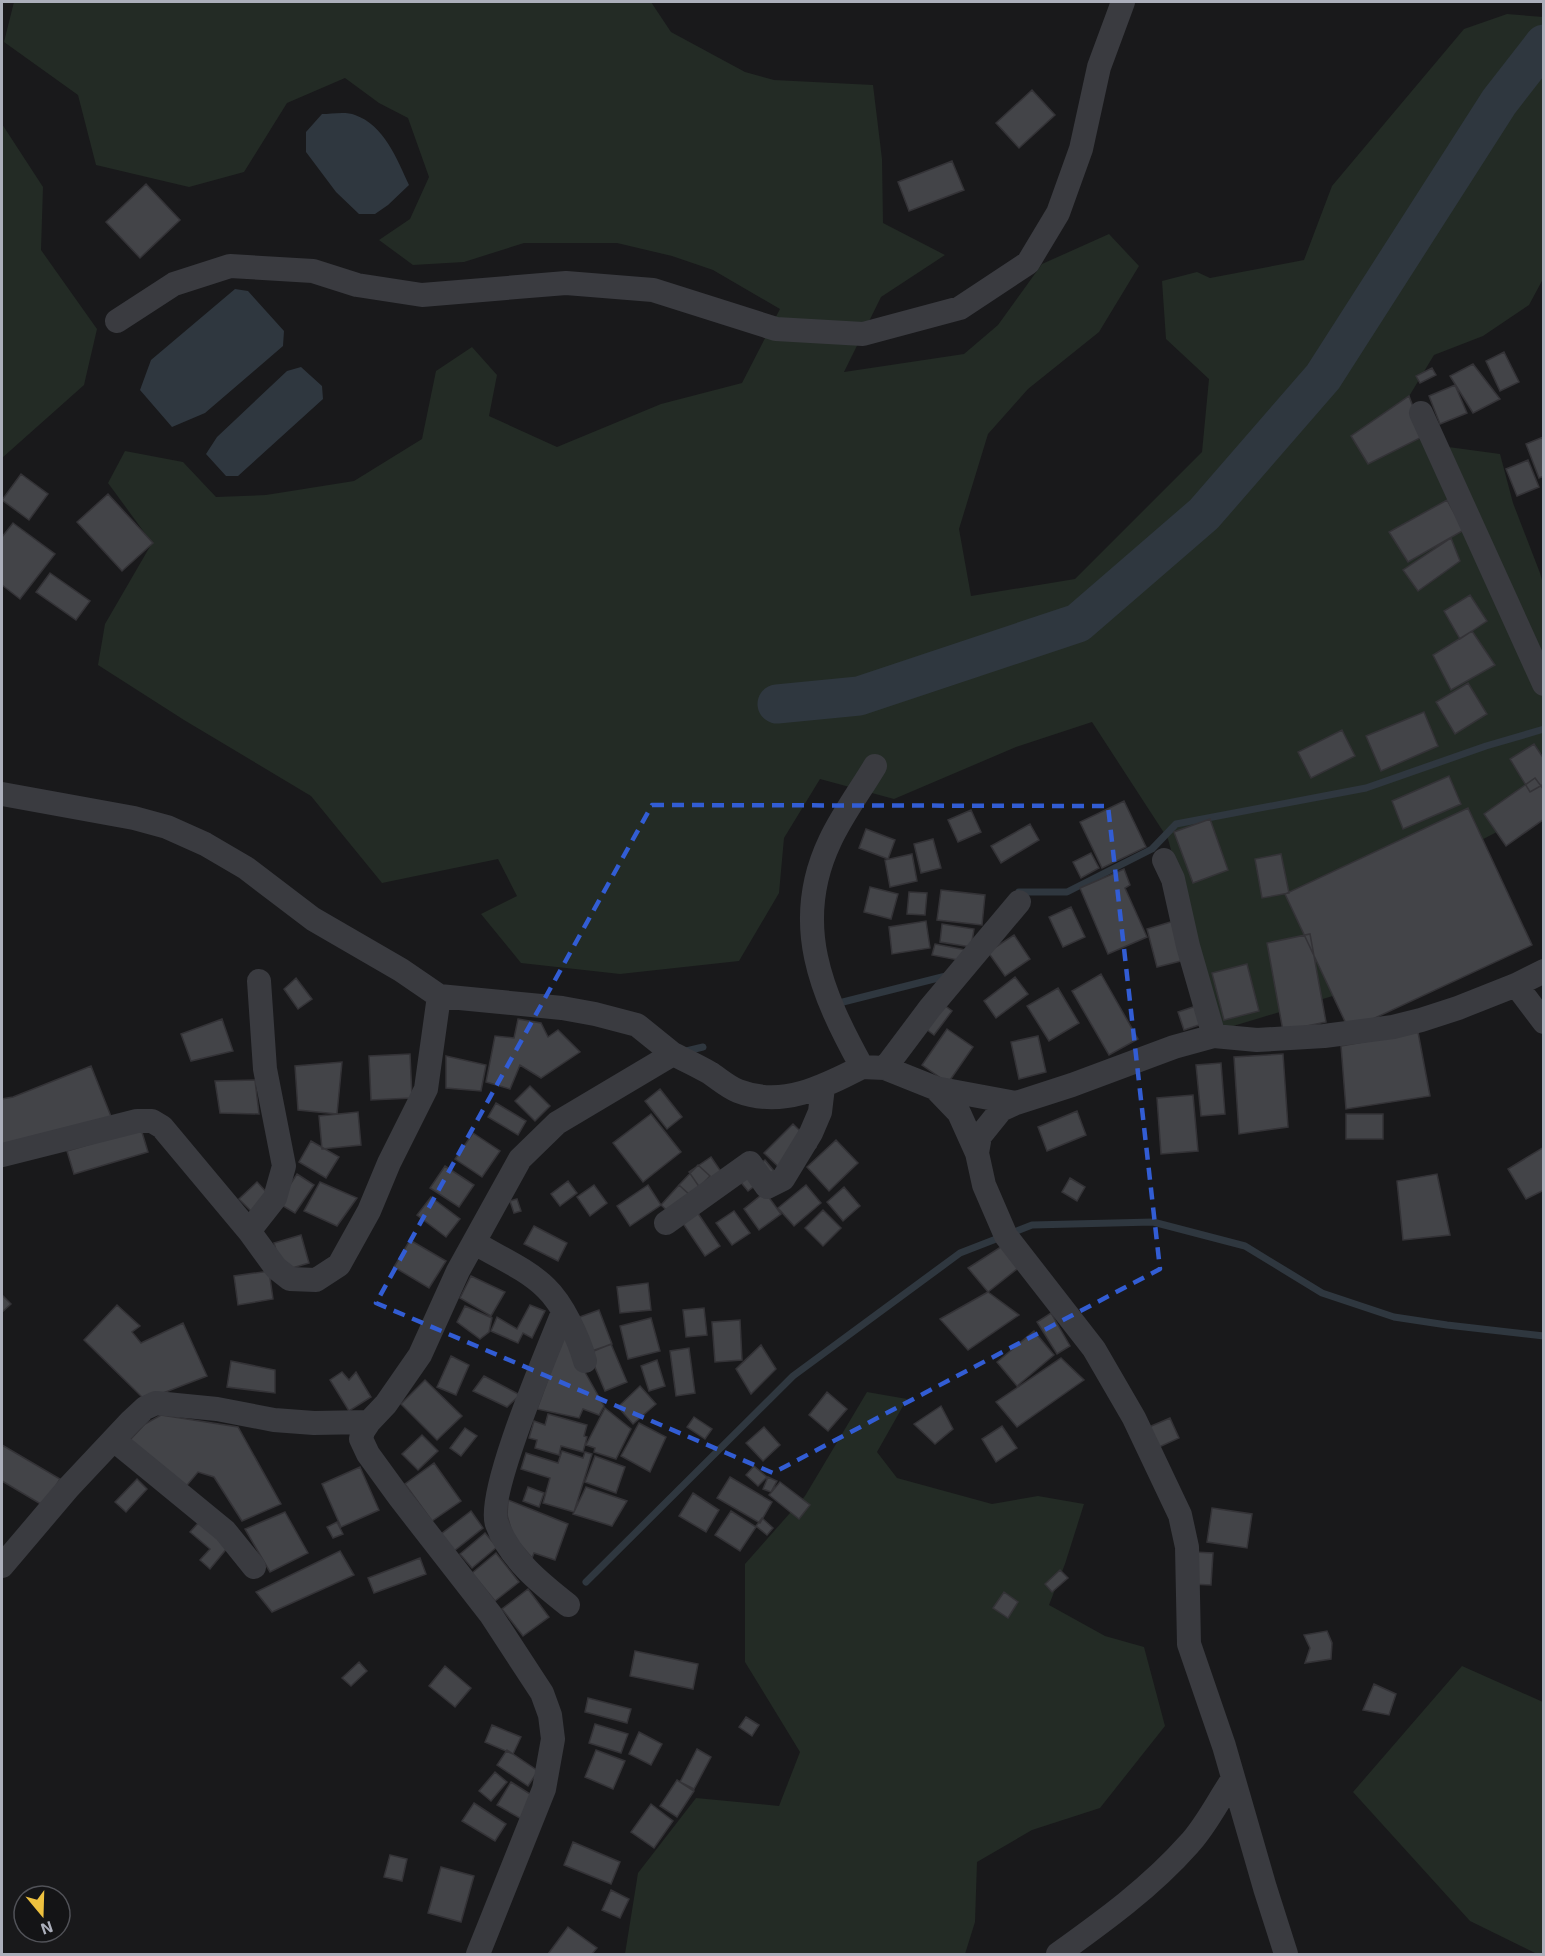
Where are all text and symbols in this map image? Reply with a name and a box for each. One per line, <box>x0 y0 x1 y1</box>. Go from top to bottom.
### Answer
north arrow <box>12 1884 72 1944</box>
text: N <box>38 1918 56 1940</box>

